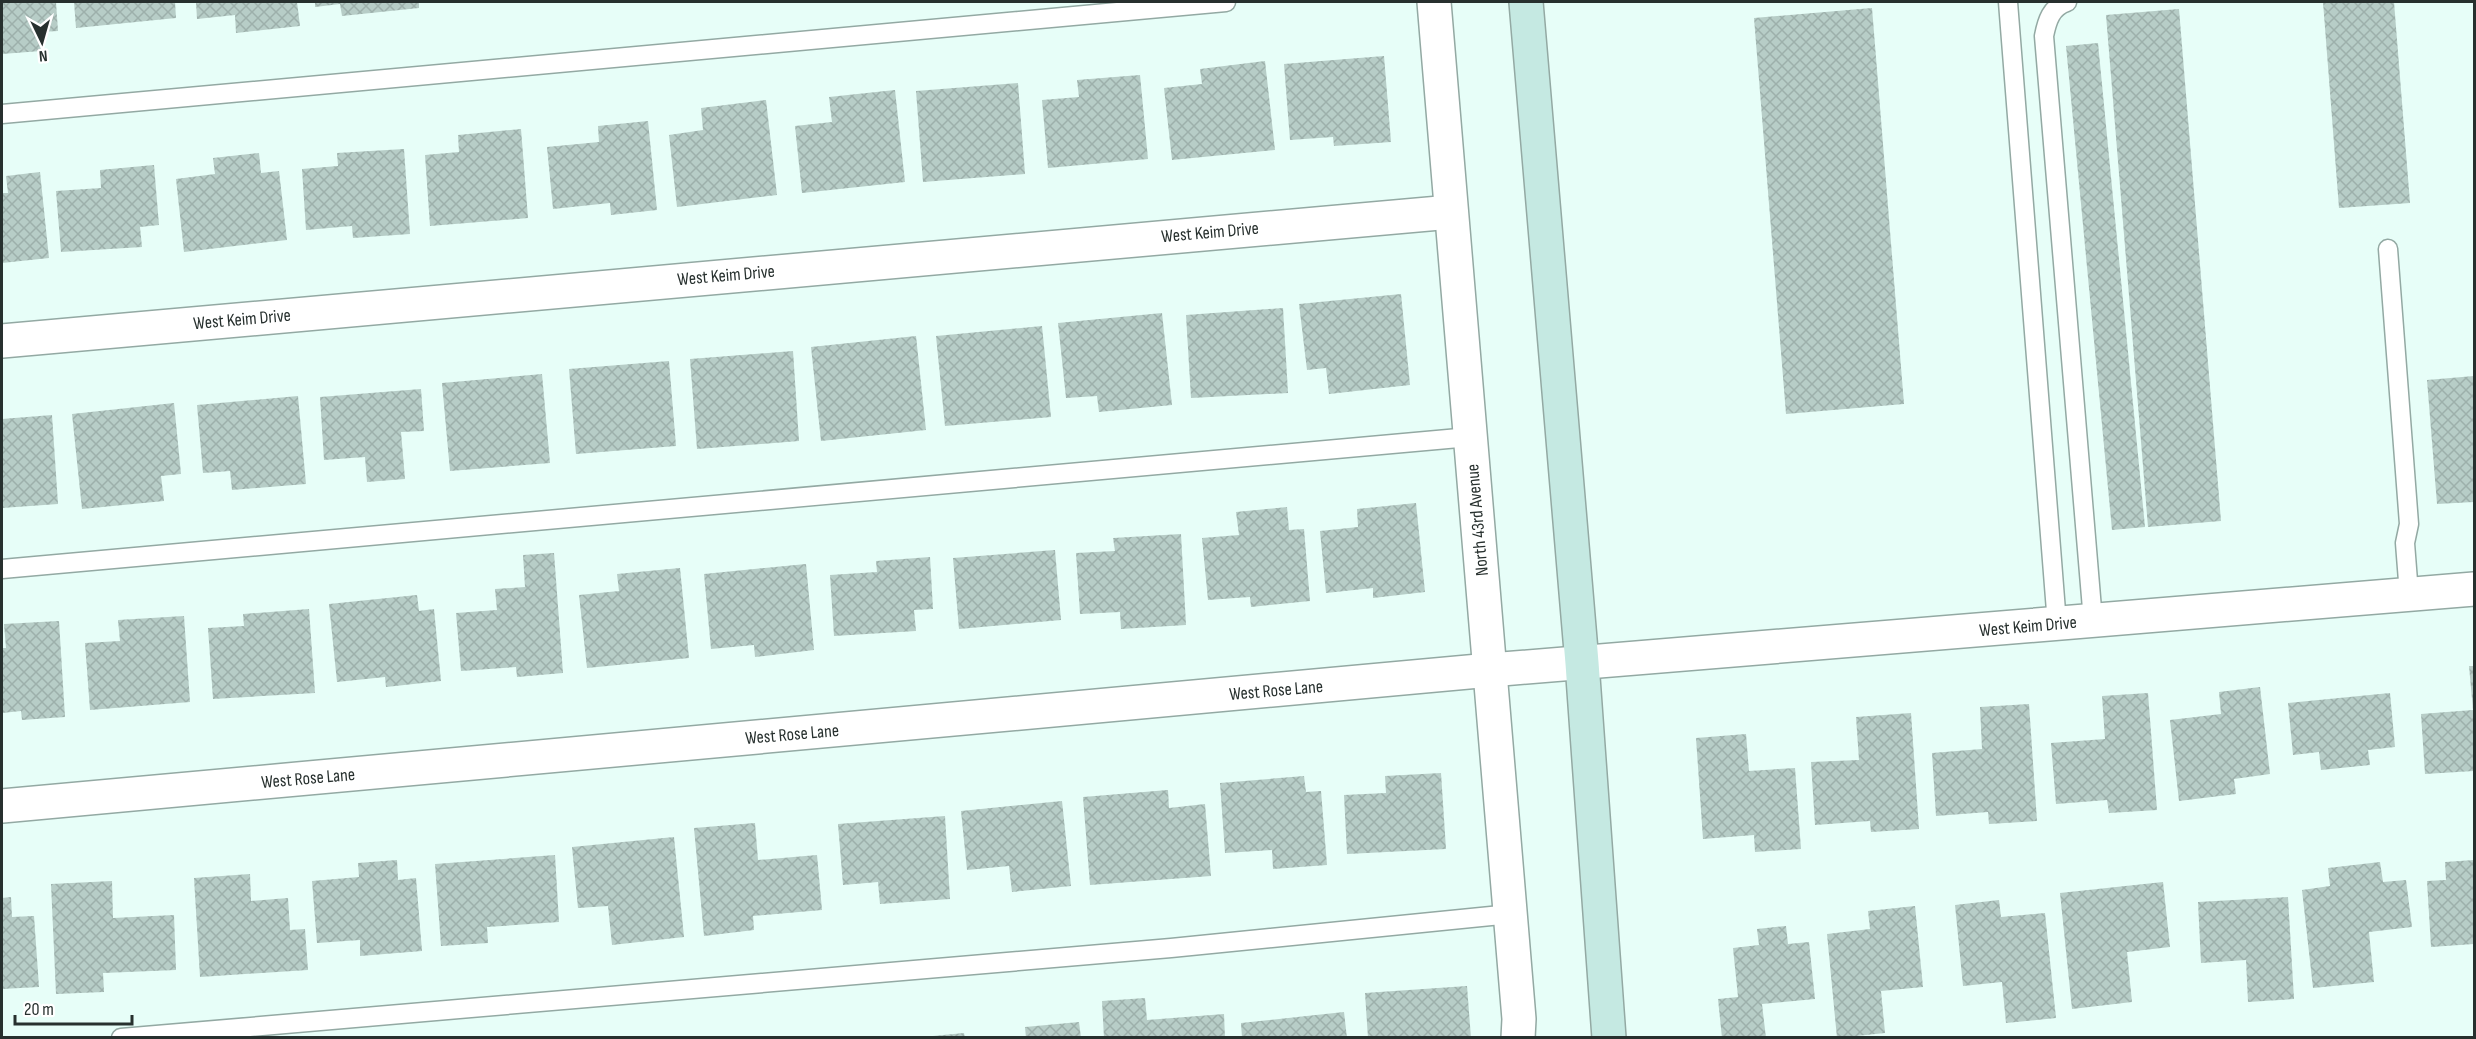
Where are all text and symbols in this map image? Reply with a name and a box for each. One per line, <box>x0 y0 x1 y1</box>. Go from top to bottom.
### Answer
north arrow <box>12 12 72 72</box>
text: N <box>38 46 48 65</box>
street label: West Keim Drive <box>1160 218 1260 247</box>
street label: West Keim Drive <box>676 261 776 290</box>
street label: West Keim Drive <box>192 305 292 334</box>
street label: North 43rd Avenue <box>1462 463 1493 577</box>
street label: West Keim Drive <box>1978 612 2078 641</box>
street label: West Rose Lane <box>1228 676 1324 705</box>
street label: West Rose Lane <box>744 720 840 749</box>
street label: West Rose Lane <box>260 764 356 793</box>
scale bar <box>15 988 132 1026</box>
text: 20 m <box>24 999 54 1020</box>

